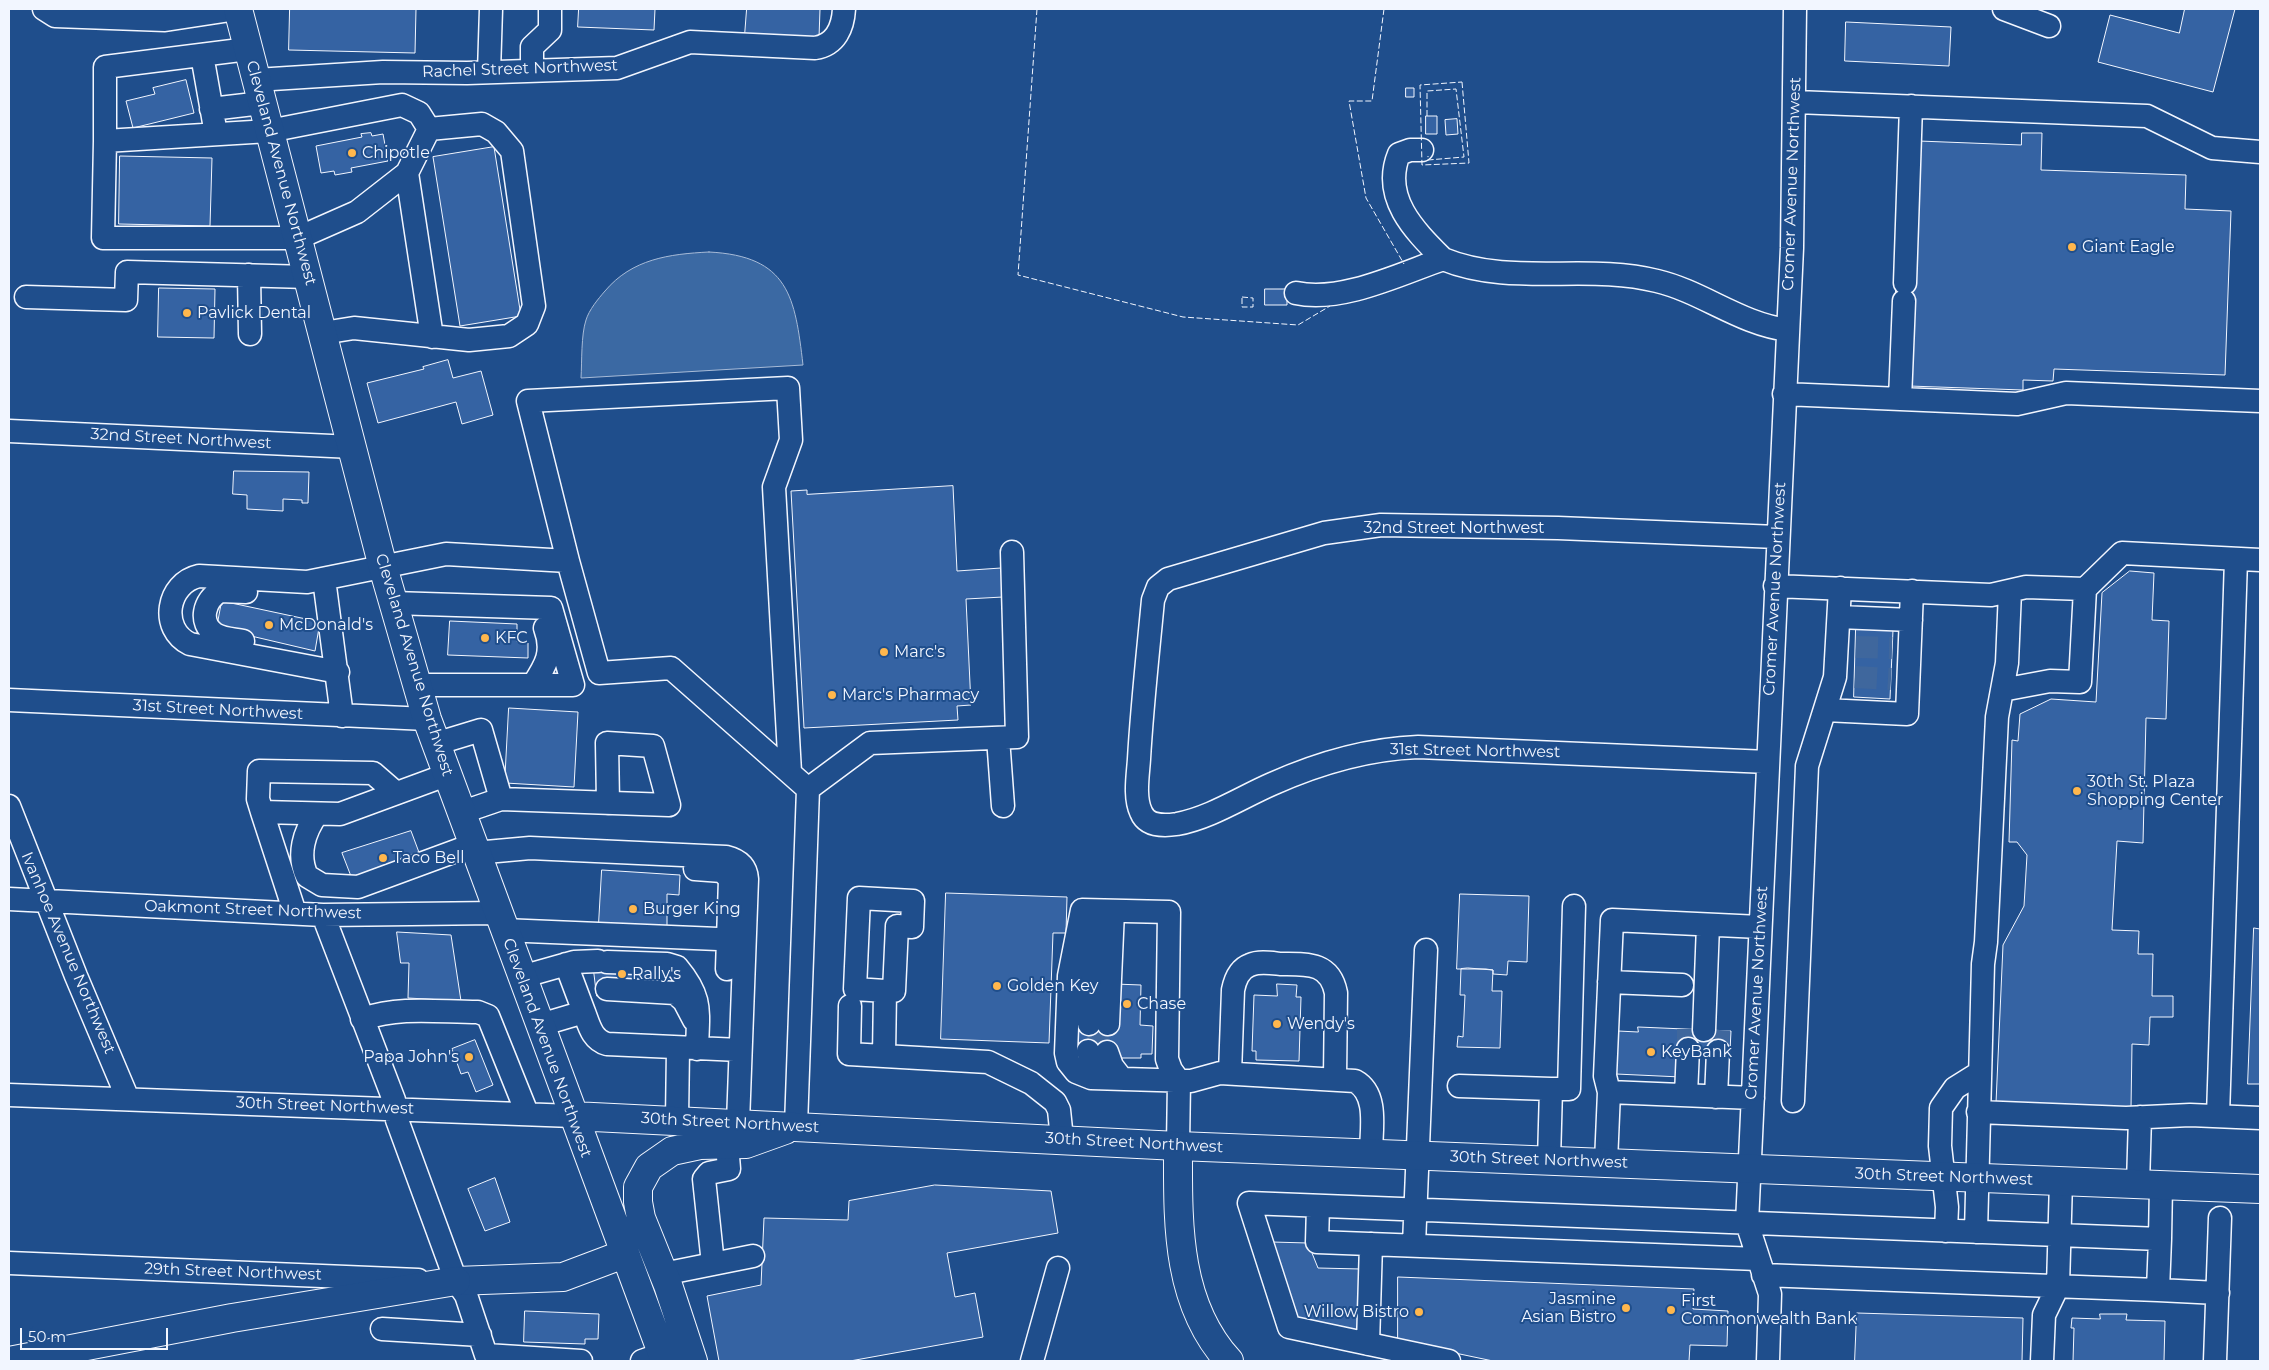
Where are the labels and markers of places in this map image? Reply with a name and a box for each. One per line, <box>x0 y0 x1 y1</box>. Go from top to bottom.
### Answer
place label: Chipotle <box>362 143 430 163</box>
marker: Chipotle <box>346 147 358 159</box>
place label: Giant Eagle <box>2082 237 2175 257</box>
marker: Giant Eagle <box>2066 241 2078 253</box>
place label: Pavlick Dental <box>197 303 311 323</box>
marker: Pavlick Dental <box>181 307 193 319</box>
place label: McDonald's <box>279 615 373 635</box>
marker: McDonald's <box>263 619 275 631</box>
place label: KFC <box>495 628 528 648</box>
marker: KFC <box>479 632 491 644</box>
place label: Marc's <box>894 642 945 662</box>
marker: Marc's <box>878 646 890 658</box>
place label: Marc's Pharmacy <box>842 685 979 705</box>
marker: Marc's Pharmacy <box>826 689 838 701</box>
place label: 30th St. Plaza Shopping Center <box>2087 772 2223 810</box>
marker: 30th St. Plaza Shopping Center <box>2071 785 2083 797</box>
place label: Taco Bell <box>393 848 465 868</box>
marker: Taco Bell <box>377 852 389 864</box>
place label: Burger King <box>643 899 741 919</box>
marker: Burger King <box>627 903 639 915</box>
place label: Rally's <box>632 964 681 984</box>
marker: Rally's <box>616 968 628 980</box>
place label: Golden Key <box>1007 976 1098 996</box>
marker: Golden Key <box>991 980 1003 992</box>
place label: Chase <box>1137 994 1186 1014</box>
marker: Chase <box>1121 998 1133 1010</box>
place label: Wendy's <box>1287 1014 1355 1034</box>
marker: Wendy's <box>1271 1018 1283 1030</box>
place label: KeyBank <box>1661 1042 1732 1062</box>
marker: KeyBank <box>1645 1046 1657 1058</box>
place label: Papa John's <box>363 1047 459 1067</box>
marker: Papa John's <box>463 1051 475 1063</box>
place label: Jasmine Asian Bistro <box>1521 1289 1616 1327</box>
place label: First Commonwealth Bank <box>1681 1291 1857 1329</box>
place label: Willow Bistro <box>1304 1302 1409 1322</box>
marker: Jasmine Asian Bistro <box>1620 1302 1632 1314</box>
marker: First Commonwealth Bank <box>1665 1304 1677 1316</box>
marker: Willow Bistro <box>1413 1306 1425 1318</box>

